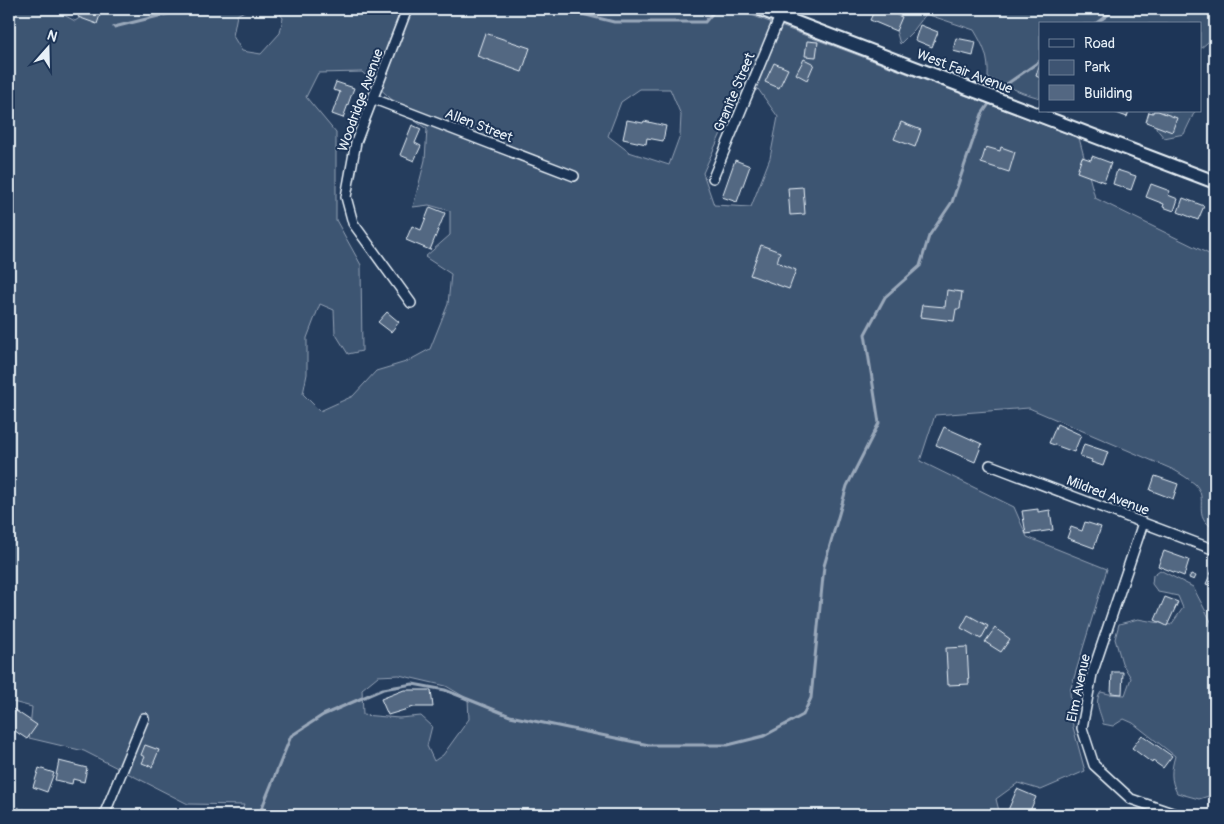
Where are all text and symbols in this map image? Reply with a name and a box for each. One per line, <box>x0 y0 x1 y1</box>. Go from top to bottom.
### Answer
north arrow <box>22 22 72 72</box>
legend <box>1039 22 1202 112</box>
text: N <box>45 27 60 46</box>
text: Road <box>1084 34 1115 53</box>
street label: West Fair Avenue <box>914 45 1015 98</box>
street label: Woodridge Avenue <box>334 46 387 154</box>
street label: Granite Street <box>710 50 759 134</box>
text: Park <box>1084 58 1111 77</box>
text: Building <box>1084 84 1132 103</box>
street label: Allen Street <box>442 105 515 146</box>
street label: Mildred Avenue <box>1064 472 1152 519</box>
street label: Elm Avenue <box>1063 652 1094 724</box>

